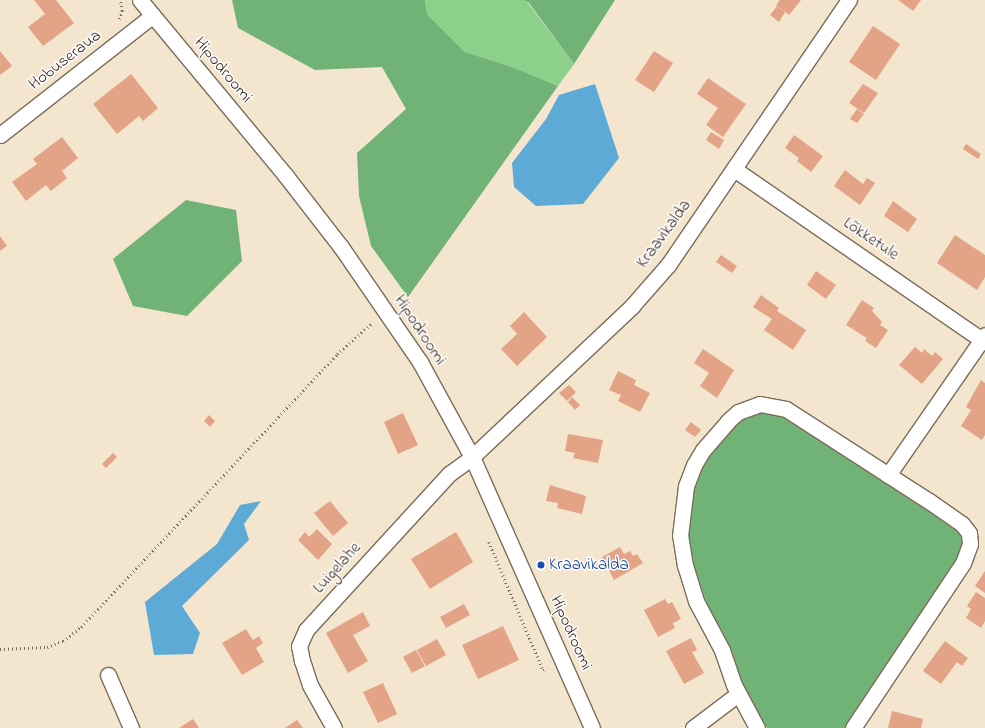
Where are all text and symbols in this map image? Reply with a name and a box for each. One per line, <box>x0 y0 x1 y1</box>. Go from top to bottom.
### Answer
street label: Hobuseraua <box>25 25 105 95</box>
street label: Hipodroomi <box>190 33 256 107</box>
street label: Kraavikalda <box>632 196 696 272</box>
street label: Lõkketule <box>839 213 903 265</box>
street label: Hipodroomi <box>390 291 450 369</box>
street label: Luigelahe <box>309 538 365 598</box>
place label: Kraavikalda <box>549 555 629 575</box>
marker: Kraavikalda <box>536 560 546 570</box>
street label: Hipodroomi <box>545 592 597 674</box>

